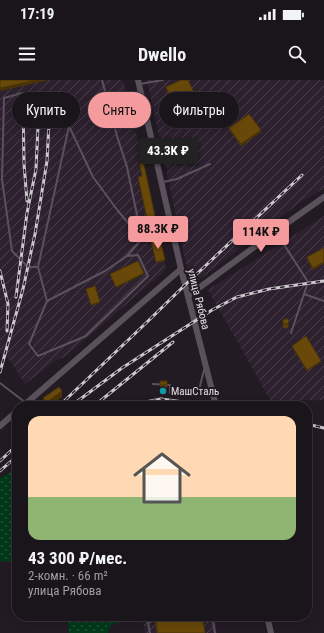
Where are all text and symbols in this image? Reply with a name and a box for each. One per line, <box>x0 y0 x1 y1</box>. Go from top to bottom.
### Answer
text: 17:19 <box>20 5 54 23</box>
icon: menu <box>16 43 38 65</box>
icon: search <box>286 43 308 65</box>
text: Dwello <box>138 44 186 65</box>
chip: Купить <box>12 92 80 128</box>
chip: Снять <box>88 92 151 128</box>
chip: Фильтры <box>159 92 239 128</box>
pin: 43.3K ₽ <box>131 138 205 172</box>
text: 43.3K ₽ <box>147 143 189 158</box>
pin: 88.3K ₽ <box>121 216 195 250</box>
pin: 114K ₽ <box>228 219 294 253</box>
text: 88.3K ₽ <box>137 221 179 236</box>
text: 114K ₽ <box>242 224 280 239</box>
street label: улица Рябова <box>185 267 212 331</box>
place label: МашСталь <box>171 385 219 398</box>
marker: МашСталь <box>158 386 168 396</box>
icon: home <box>126 442 198 514</box>
text: 43 300 ₽/мес. <box>28 548 127 568</box>
text: 2-комн. · 66 m² <box>28 568 108 583</box>
text: улица Рябова <box>28 583 102 598</box>

